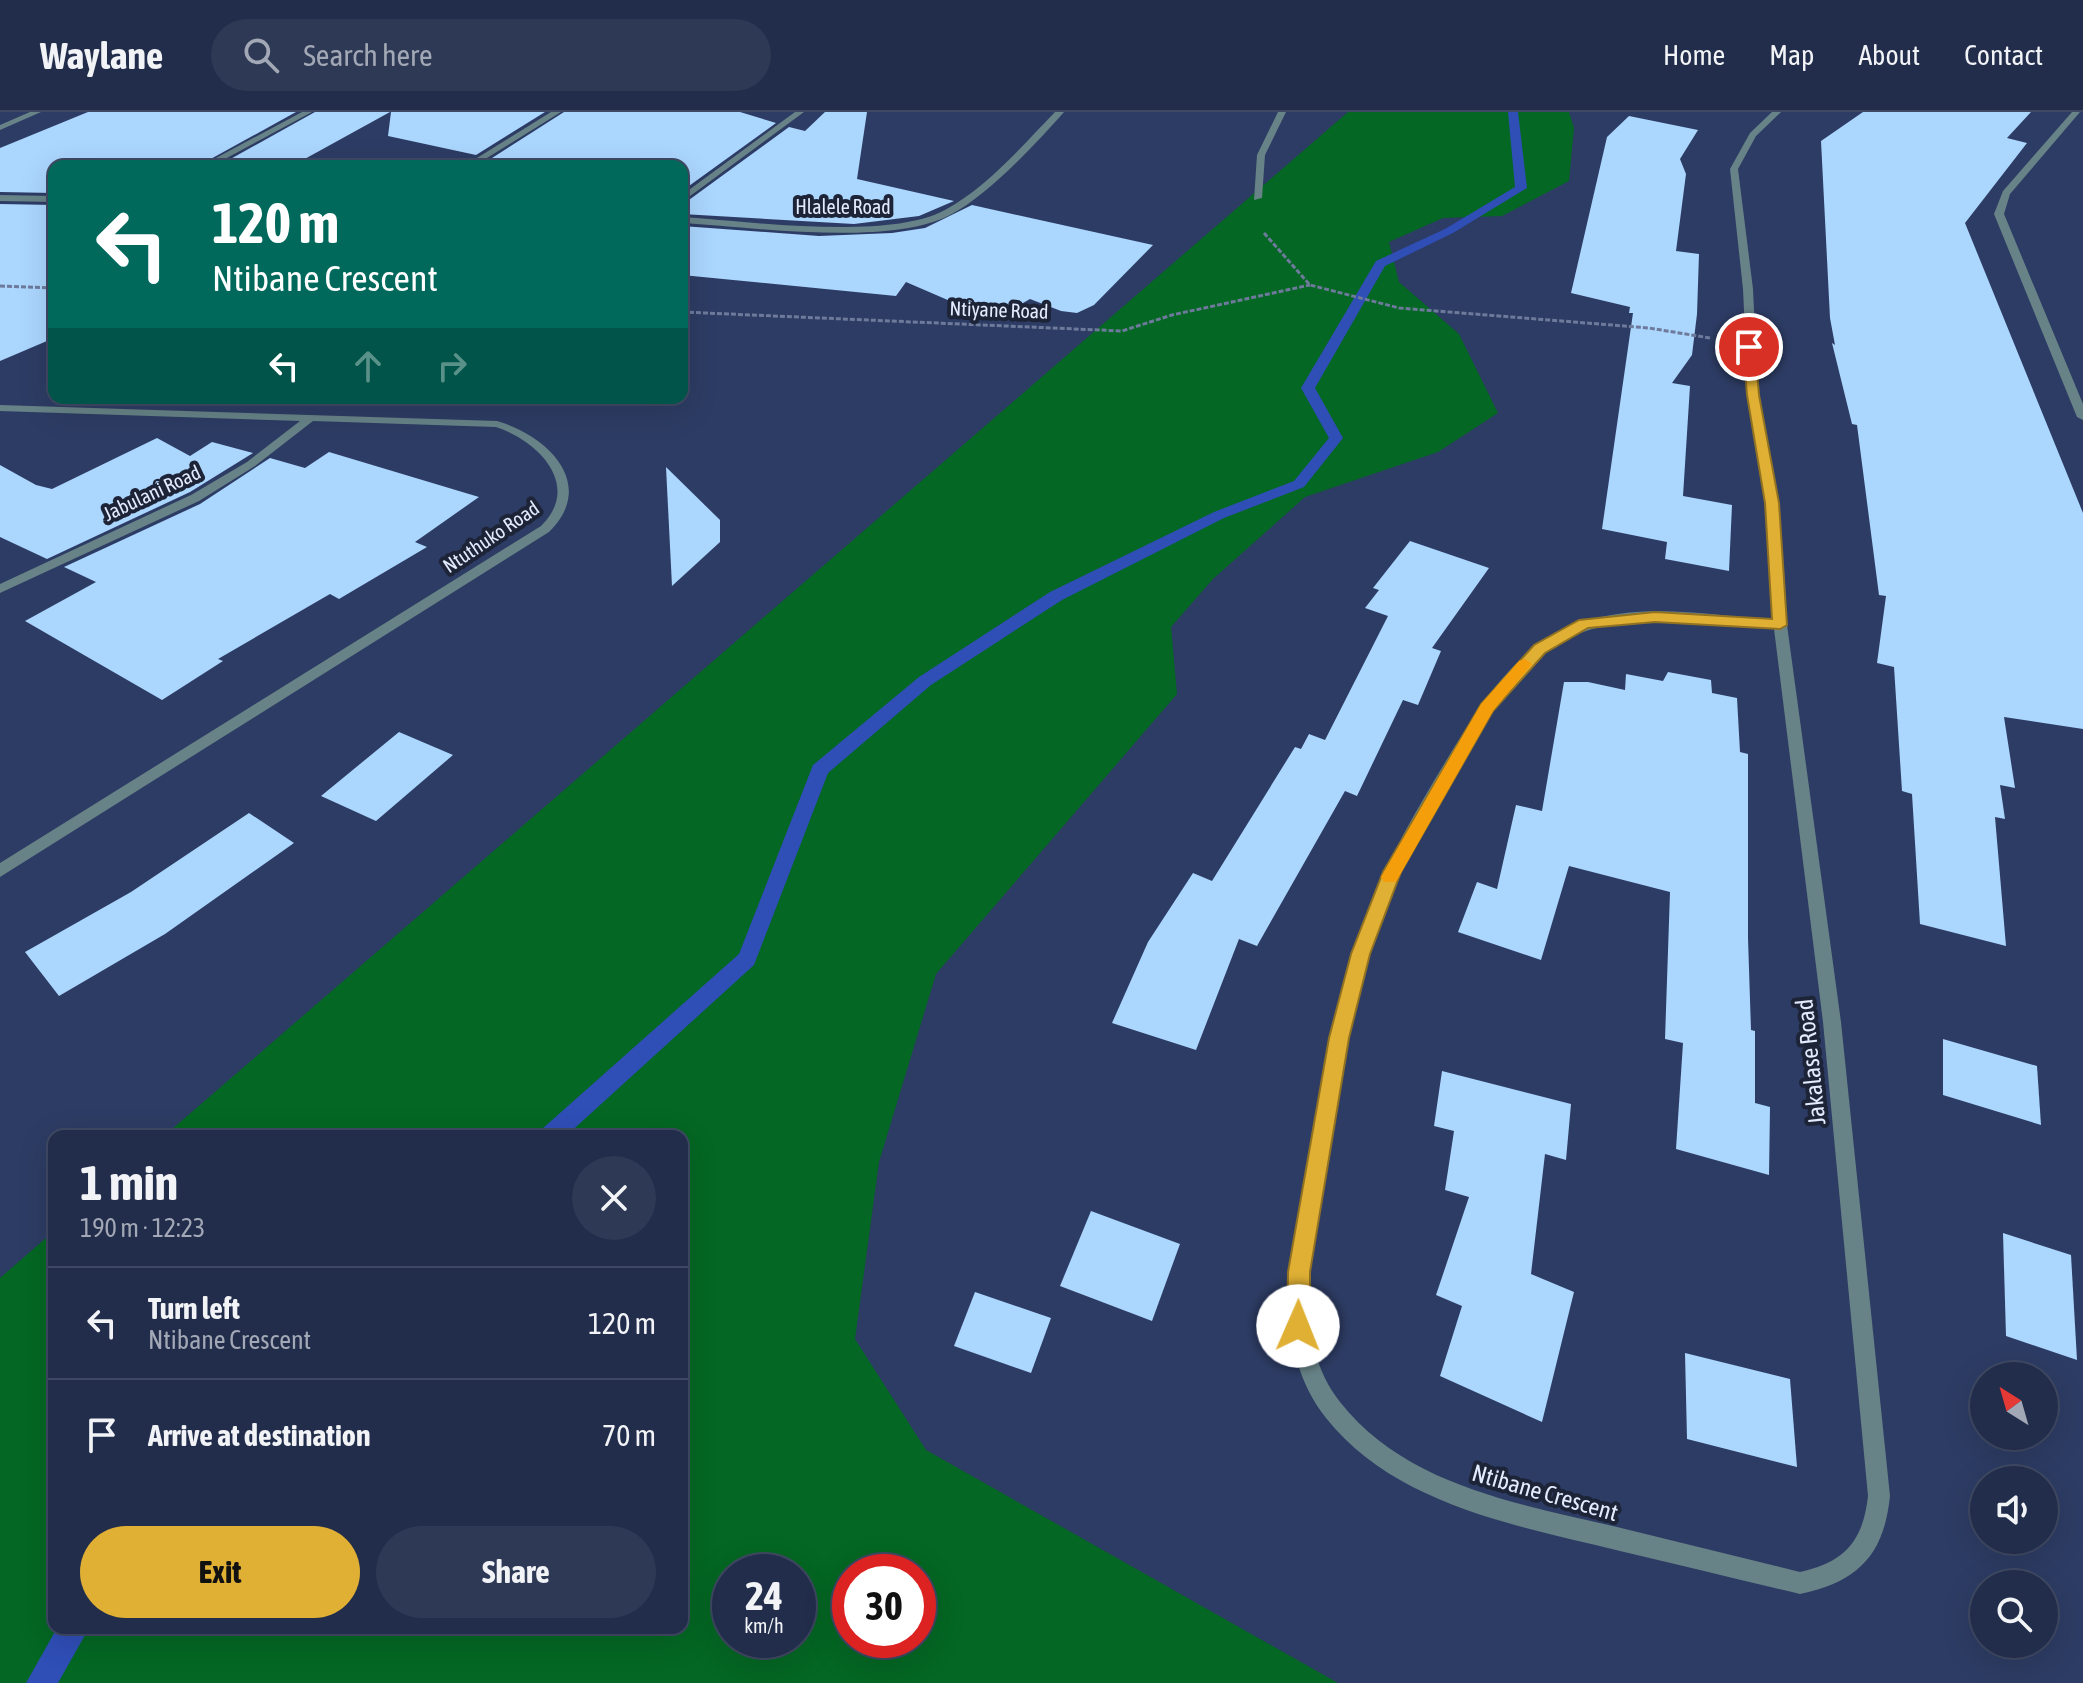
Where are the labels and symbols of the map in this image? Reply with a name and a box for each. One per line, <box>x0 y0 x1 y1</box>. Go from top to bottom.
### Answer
street label: Hlalele Road <box>795 195 891 218</box>
street label: Ntiyane Road <box>949 296 1049 323</box>
pin <box>1715 313 1783 381</box>
street label: Jabulani Road <box>99 460 204 525</box>
street label: Ntuthuko Road <box>438 496 543 577</box>
street label: Jakalase Road <box>1790 998 1831 1126</box>
position arrow <box>1256 1284 1340 1368</box>
north arrow <box>1970 1362 2058 1450</box>
street label: Ntibane Crescent <box>1469 1459 1621 1526</box>
speed limit sign: 30 <box>832 1554 936 1658</box>

